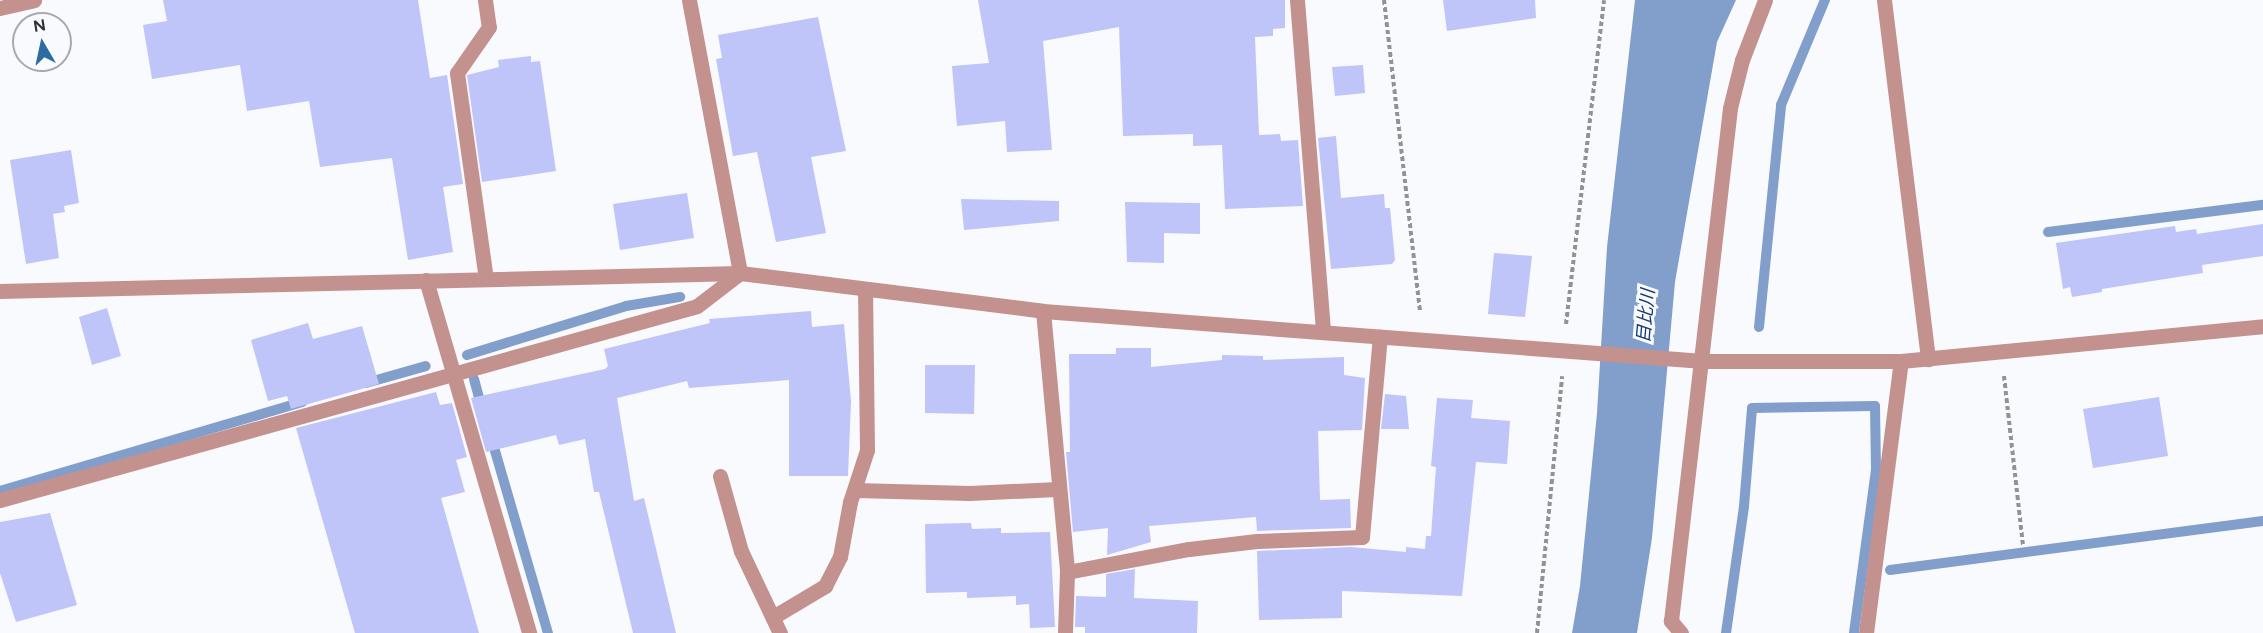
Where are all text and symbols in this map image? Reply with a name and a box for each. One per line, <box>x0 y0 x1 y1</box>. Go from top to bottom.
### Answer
north arrow <box>12 12 72 72</box>
text: N <box>32 15 47 36</box>
water label: 目比川 <box>1633 288 1659 344</box>

